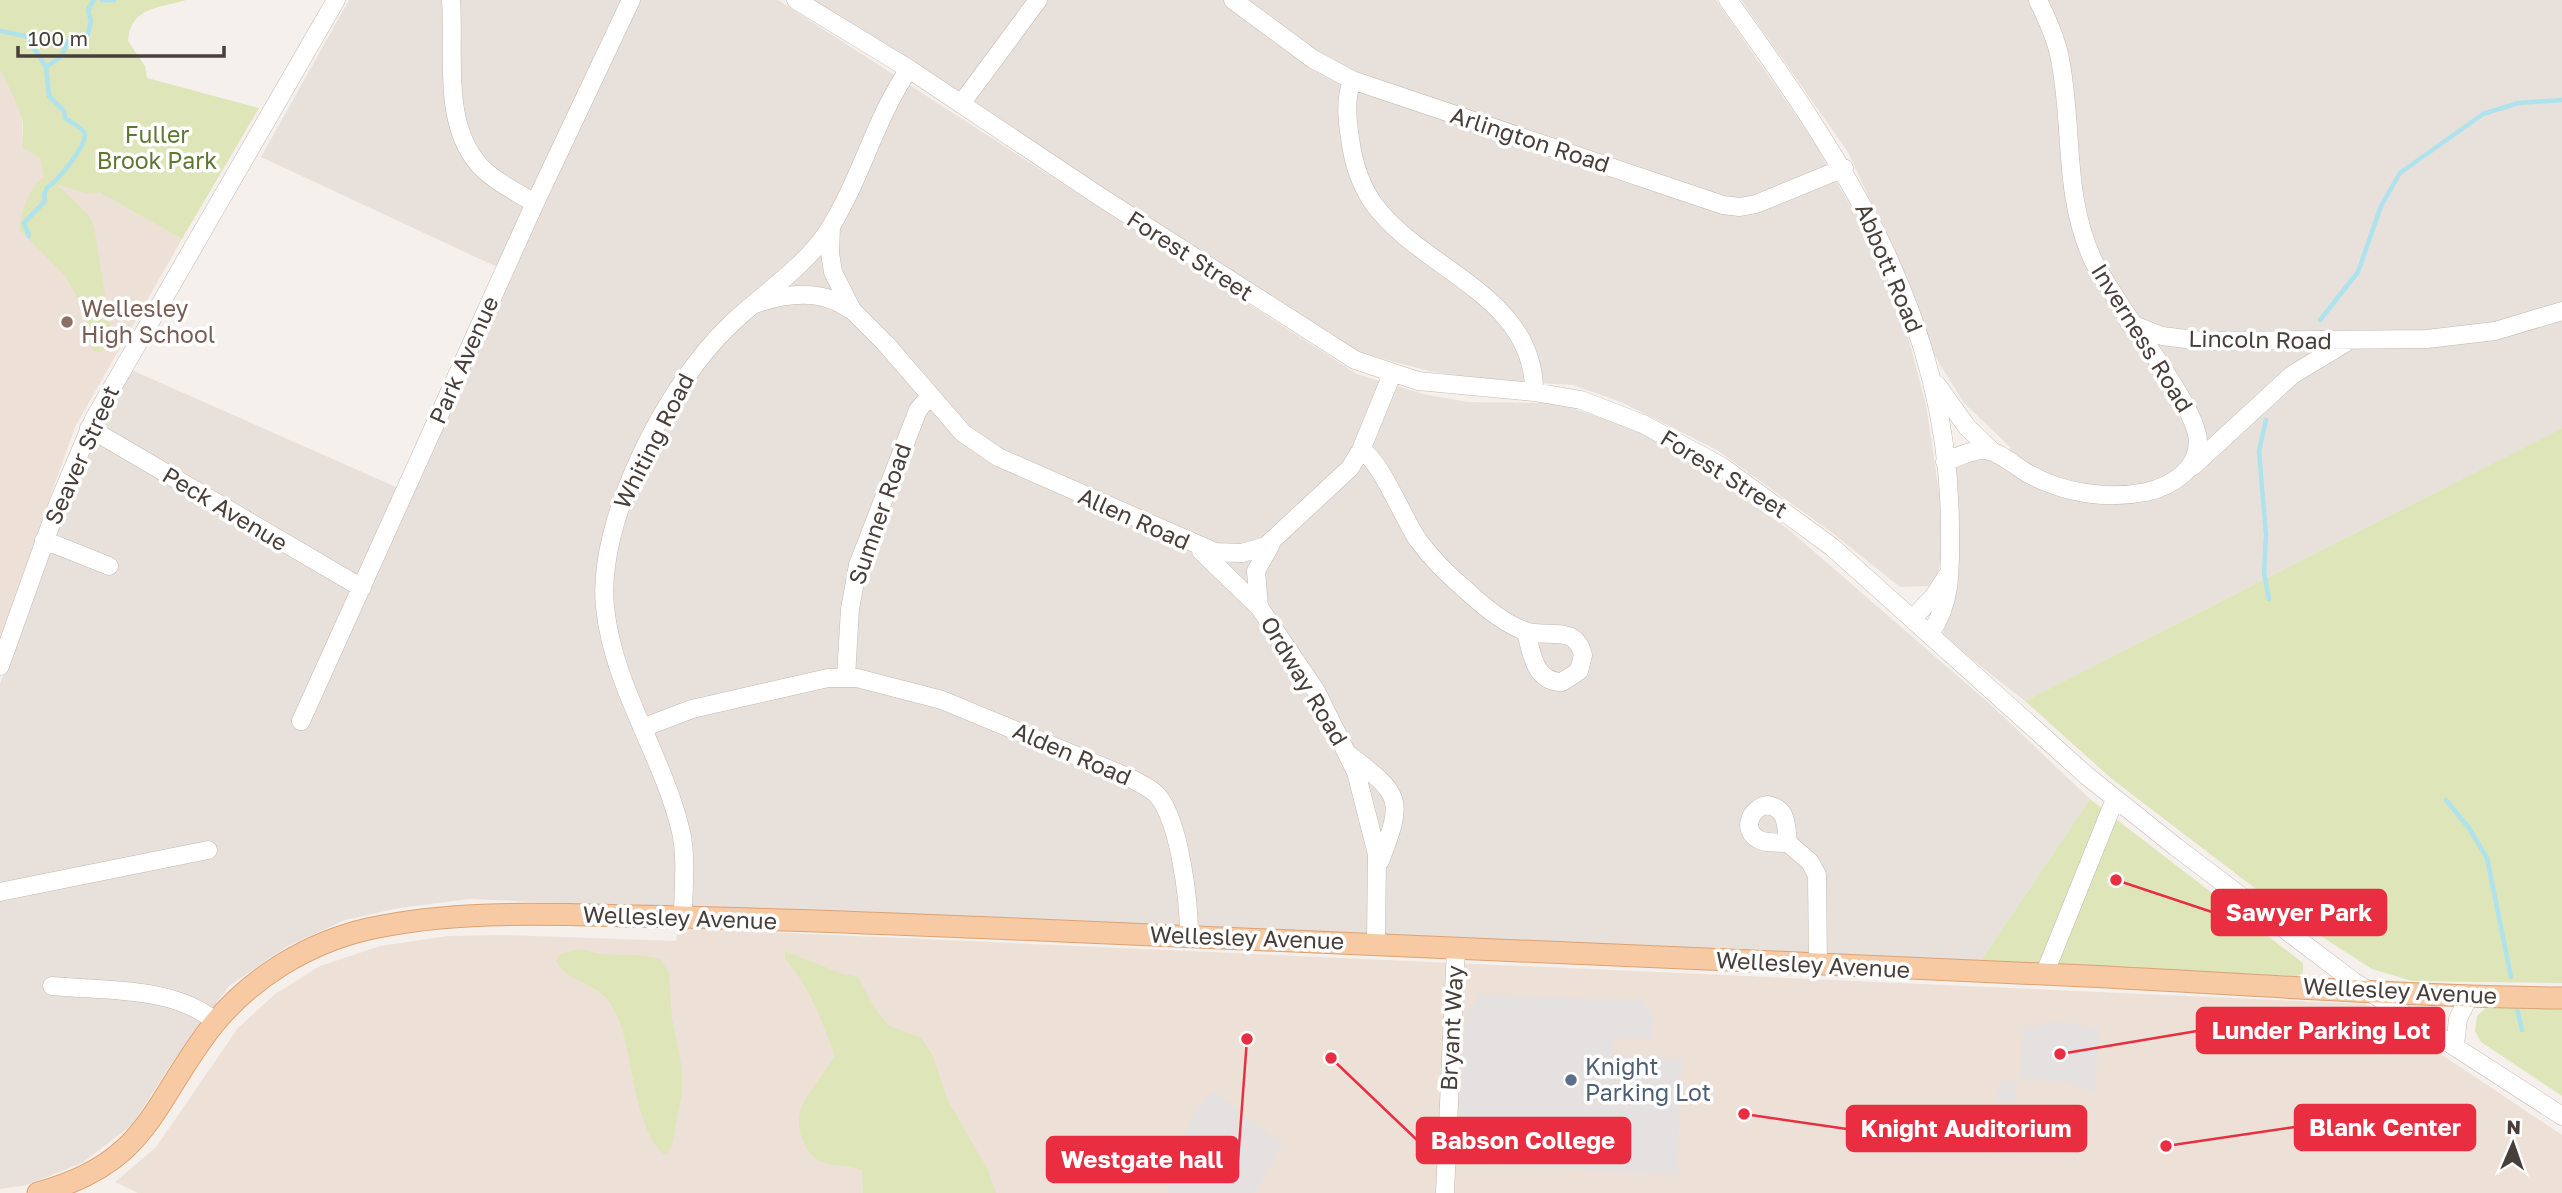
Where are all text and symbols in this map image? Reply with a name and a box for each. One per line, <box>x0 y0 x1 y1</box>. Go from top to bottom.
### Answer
scale bar <box>18 14 224 58</box>
text: 100 m <box>28 25 88 51</box>
street label: Arlington Road <box>1447 100 1613 178</box>
park label: Fuller Brook Park <box>97 120 217 174</box>
street label: Abbott Road <box>1850 199 1930 336</box>
street label: Forest Street <box>1122 204 1259 306</box>
street label: Inverness Road <box>2086 258 2200 417</box>
street label: Park Avenue <box>422 291 504 428</box>
place label: Wellesley High School <box>81 294 215 348</box>
marker: Wellesley High School <box>59 314 75 330</box>
street label: Lincoln Road <box>2188 324 2332 354</box>
street label: Whiting Road <box>607 368 699 513</box>
street label: Seaver Street <box>38 381 124 528</box>
street label: Forest Street <box>1656 423 1793 523</box>
street label: Sumner Road <box>842 439 916 588</box>
street label: Peck Avenue <box>158 460 293 556</box>
street label: Allen Road <box>1074 481 1194 555</box>
street label: Ordway Road <box>1255 611 1354 750</box>
street label: Alden Road <box>1009 716 1136 791</box>
callout: Sawyer Park <box>2212 890 2386 935</box>
text: Sawyer Park <box>2226 897 2372 926</box>
street label: Wellesley Avenue <box>582 900 778 934</box>
street label: Wellesley Avenue <box>1149 920 1345 954</box>
street label: Wellesley Avenue <box>1715 945 1911 983</box>
street label: Bryant Way <box>1434 964 1468 1091</box>
street label: Wellesley Avenue <box>2302 971 2498 1009</box>
callout: Lunder Parking Lot <box>2197 1008 2444 1053</box>
text: Lunder Parking Lot <box>2212 1015 2430 1044</box>
place label: Knight Parking Lot <box>1585 1052 1711 1106</box>
marker: Knight Parking Lot <box>1563 1072 1579 1088</box>
callout: Blank Center <box>2295 1105 2475 1150</box>
callout: Knight Auditorium <box>1847 1106 2086 1151</box>
north arrow <box>2478 1109 2548 1179</box>
text: Blank Center <box>2309 1112 2461 1141</box>
text: Knight Auditorium <box>1861 1113 2071 1142</box>
text: N <box>2506 1115 2521 1138</box>
callout: Babson College <box>1417 1118 1630 1163</box>
text: Babson College <box>1431 1125 1615 1154</box>
callout: Westgate hall <box>1047 1137 1238 1182</box>
text: Westgate hall <box>1061 1144 1223 1173</box>

